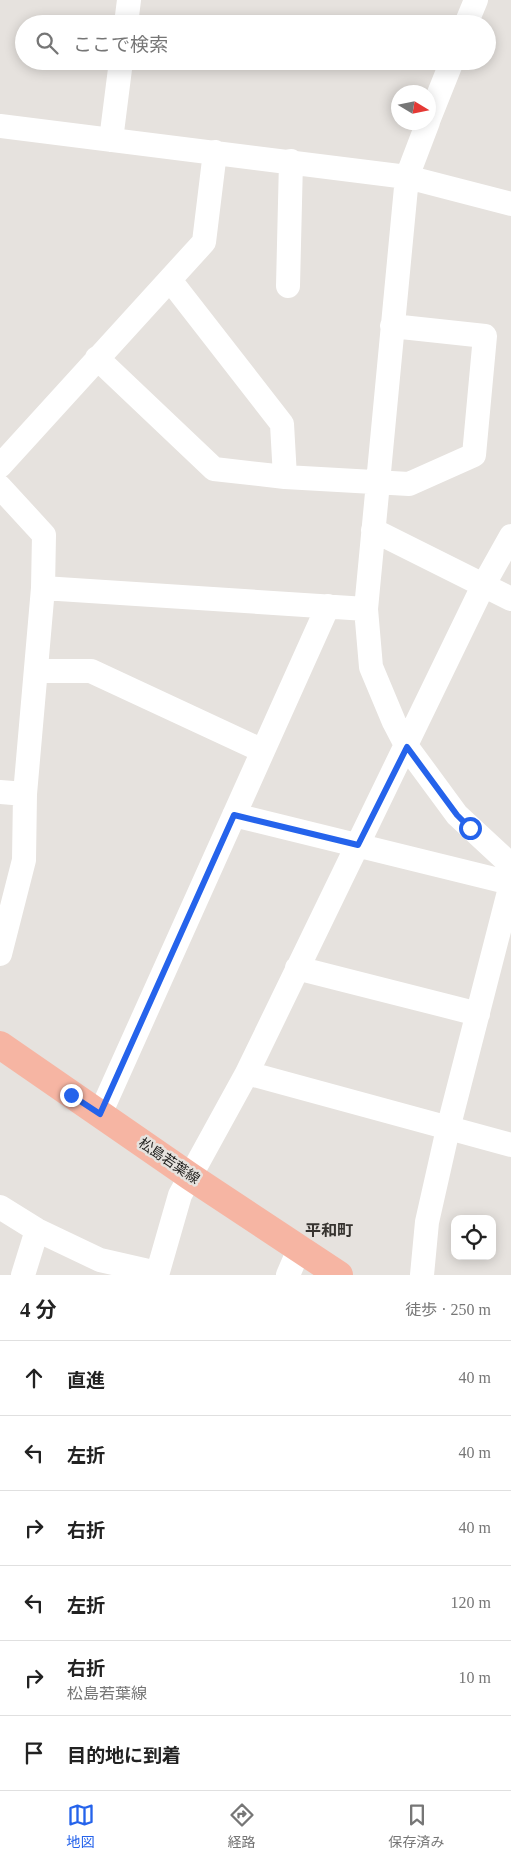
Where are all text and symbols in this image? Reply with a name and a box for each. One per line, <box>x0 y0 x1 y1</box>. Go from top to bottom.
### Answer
search box <box>15 15 496 70</box>
icon: search <box>33 29 61 57</box>
text: ここで検索 <box>73 34 168 55</box>
north arrow <box>391 85 436 130</box>
route start <box>459 817 482 840</box>
route end <box>60 1084 83 1107</box>
street label: 松島若葉線 <box>136 1135 202 1187</box>
map controls <box>451 1215 496 1260</box>
button: locate <box>451 1215 496 1260</box>
district label: 平和町 <box>305 1222 353 1239</box>
text: 4 分 <box>20 1298 57 1322</box>
text: 徒歩 · 250 m <box>405 1301 491 1318</box>
icon: ahead <box>20 1364 48 1392</box>
text: 40 m <box>459 1369 491 1386</box>
text: 直進 <box>67 1370 105 1391</box>
icon: left <box>20 1439 48 1467</box>
text: 40 m <box>459 1444 491 1461</box>
text: 左折 <box>67 1445 105 1466</box>
icon: right <box>20 1514 48 1542</box>
text: 40 m <box>459 1519 491 1536</box>
text: 右折 <box>67 1520 105 1541</box>
icon: left <box>20 1589 48 1617</box>
text: 120 m <box>451 1594 491 1611</box>
text: 左折 <box>67 1595 105 1616</box>
text: 右折 <box>67 1658 105 1679</box>
icon: right <box>20 1664 48 1692</box>
text: 10 m <box>459 1669 491 1686</box>
text: 松島若葉線 <box>67 1685 147 1702</box>
icon: arrive <box>20 1739 48 1767</box>
text: 目的地に到着 <box>67 1745 181 1766</box>
tab: 地図 <box>67 1801 95 1851</box>
tab: 経路 <box>228 1801 256 1851</box>
tab: 保存済み <box>389 1801 445 1851</box>

